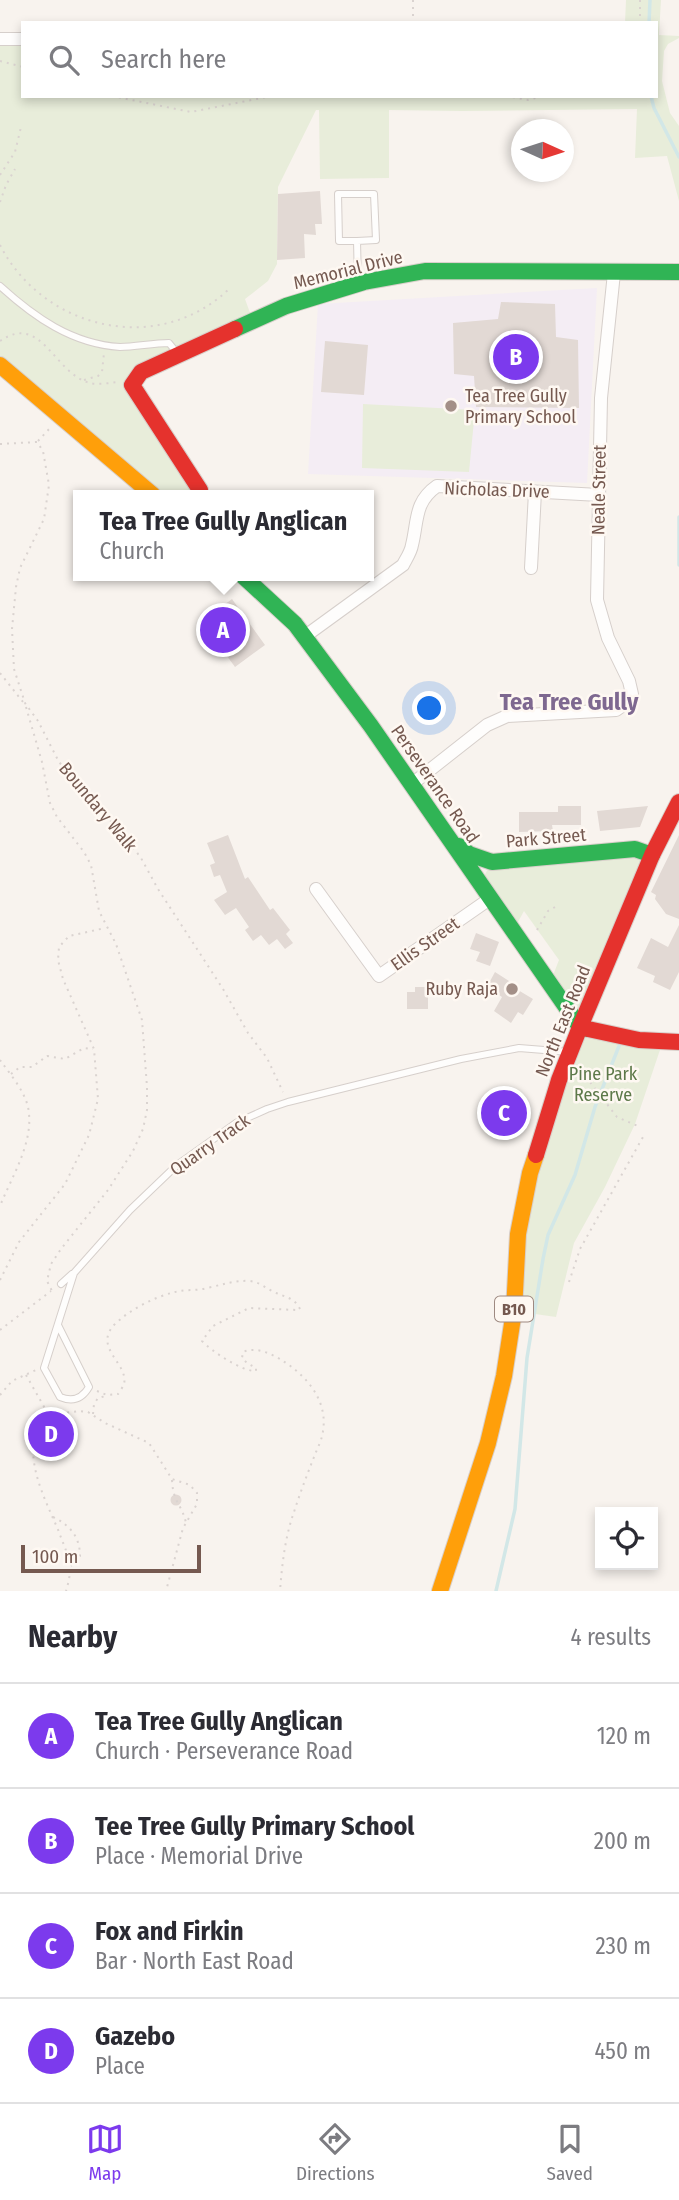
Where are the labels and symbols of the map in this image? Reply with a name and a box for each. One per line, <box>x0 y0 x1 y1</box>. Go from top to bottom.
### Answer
north arrow <box>511 119 574 182</box>
street label: Memorial Drive <box>291 246 405 294</box>
pin: B <box>493 331 539 383</box>
place label: Tea Tree Gully Primary School <box>465 385 576 428</box>
marker: Tea Tree Gully Primary School <box>443 398 459 414</box>
street label: Neale Street <box>587 445 611 535</box>
street label: Nicholas Drive <box>444 477 550 503</box>
pin: A <box>200 604 246 656</box>
district label: Tea Tree Gully <box>500 688 639 716</box>
your location <box>412 691 446 725</box>
street label: Perseverance Road <box>386 721 484 847</box>
street label: Boundary Walk <box>54 758 142 857</box>
street label: Park Street <box>505 824 587 852</box>
street label: Ellis Street <box>387 912 464 976</box>
street label: North East Road <box>531 962 595 1080</box>
place label: Ruby Raja <box>425 978 498 1000</box>
marker: Ruby Raja <box>504 981 520 997</box>
park label: Pine Park Reserve <box>569 1063 638 1106</box>
pin: C <box>481 1087 527 1139</box>
street label: Quarry Track <box>166 1109 255 1181</box>
road number: B10 <box>495 1296 533 1322</box>
pin: D <box>28 1408 74 1460</box>
scale bar <box>21 1542 201 1574</box>

